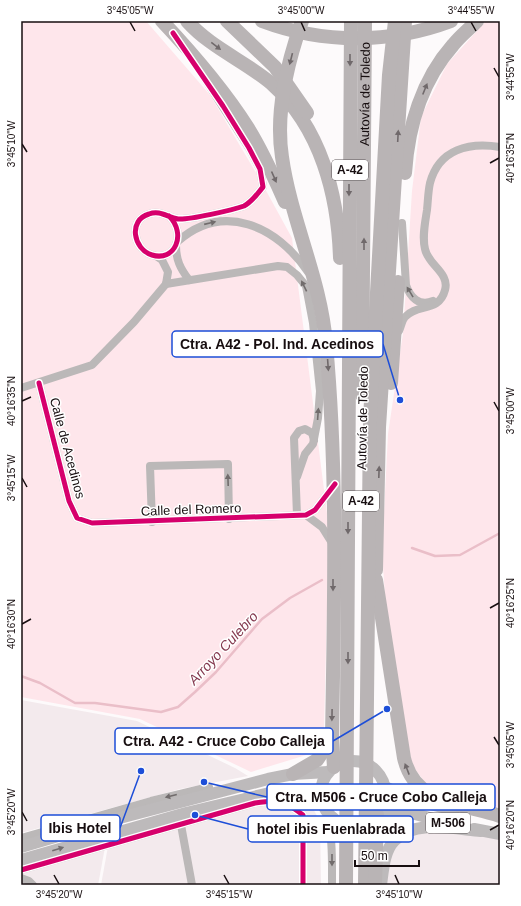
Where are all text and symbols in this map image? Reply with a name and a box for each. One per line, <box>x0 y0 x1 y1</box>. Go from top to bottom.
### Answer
text: 3°45'05"W <box>107 5 154 16</box>
text: 3°45'00"W <box>278 5 325 16</box>
text: 3°44'55"W <box>448 5 495 16</box>
one-way arrow <box>211 42 222 50</box>
street label: Autovía de Toledo <box>357 42 373 146</box>
one-way arrow <box>288 53 294 65</box>
text: 3°44'55"W <box>505 53 516 100</box>
one-way arrow <box>347 54 353 67</box>
one-way arrow <box>422 83 428 95</box>
text: 3°45'10"W <box>6 120 17 167</box>
one-way arrow <box>395 130 402 142</box>
text: 40°16'35"N <box>505 133 516 183</box>
road number: A-42 <box>332 160 368 180</box>
one-way arrow <box>271 171 277 183</box>
one-way arrow <box>346 184 352 197</box>
one-way arrow <box>204 219 216 225</box>
one-way arrow <box>361 237 367 250</box>
one-way arrow <box>301 280 307 292</box>
one-way arrow <box>406 286 413 298</box>
callout: Ctra. A42 - Pol. Ind. Acedinos <box>172 331 383 357</box>
text: Ctra. A42 - Pol. Ind. Acedinos <box>180 336 374 352</box>
one-way arrow <box>324 359 331 371</box>
street label: Autovía de Toledo <box>354 366 371 470</box>
text: 40°16'35"N <box>6 376 17 426</box>
text: 3°45'00"W <box>505 387 516 434</box>
street label: Calle de Acedinos <box>47 396 88 501</box>
one-way arrow <box>315 408 321 420</box>
text: 3°45'15"W <box>6 454 17 501</box>
one-way arrow <box>376 465 382 478</box>
one-way arrow <box>225 473 231 486</box>
road number: A-42 <box>343 491 379 511</box>
street label: Calle del Romero <box>141 500 241 519</box>
one-way arrow <box>345 522 351 535</box>
text: 40°16'25"N <box>505 578 516 628</box>
one-way arrow <box>330 579 337 591</box>
text: 40°16'30"N <box>6 599 17 649</box>
water label: Arroyo Culebro <box>184 608 261 689</box>
one-way arrow <box>345 652 351 665</box>
one-way arrow <box>329 709 335 722</box>
text: 3°45'05"W <box>505 721 516 768</box>
callout: Ctra. A42 - Cruce Cobo Calleja <box>115 728 333 754</box>
text: Ctra. A42 - Cruce Cobo Calleja <box>123 733 325 749</box>
one-way arrow <box>404 762 410 774</box>
callout: Ctra. M506 - Cruce Cobo Calleja <box>267 784 495 810</box>
text: 3°45'20"W <box>6 788 17 835</box>
text: Ctra. M506 - Cruce Cobo Calleja <box>275 789 487 805</box>
one-way arrow <box>165 793 177 799</box>
text: 40°16'20"N <box>505 800 516 850</box>
road number: M-506 <box>426 813 470 833</box>
callout: Ibis Hotel <box>41 815 120 841</box>
callout: hotel ibis Fuenlabrada <box>248 816 413 842</box>
text: Ibis Hotel <box>48 820 112 836</box>
text: hotel ibis Fuenlabrada <box>257 821 405 837</box>
scale bar <box>355 842 419 868</box>
one-way arrow <box>53 846 65 852</box>
text: 50 m <box>361 849 388 863</box>
one-way arrow <box>329 854 335 867</box>
text: 3°45'20"W <box>36 889 83 900</box>
text: 3°45'15"W <box>206 889 253 900</box>
text: 3°45'10"W <box>376 889 423 900</box>

